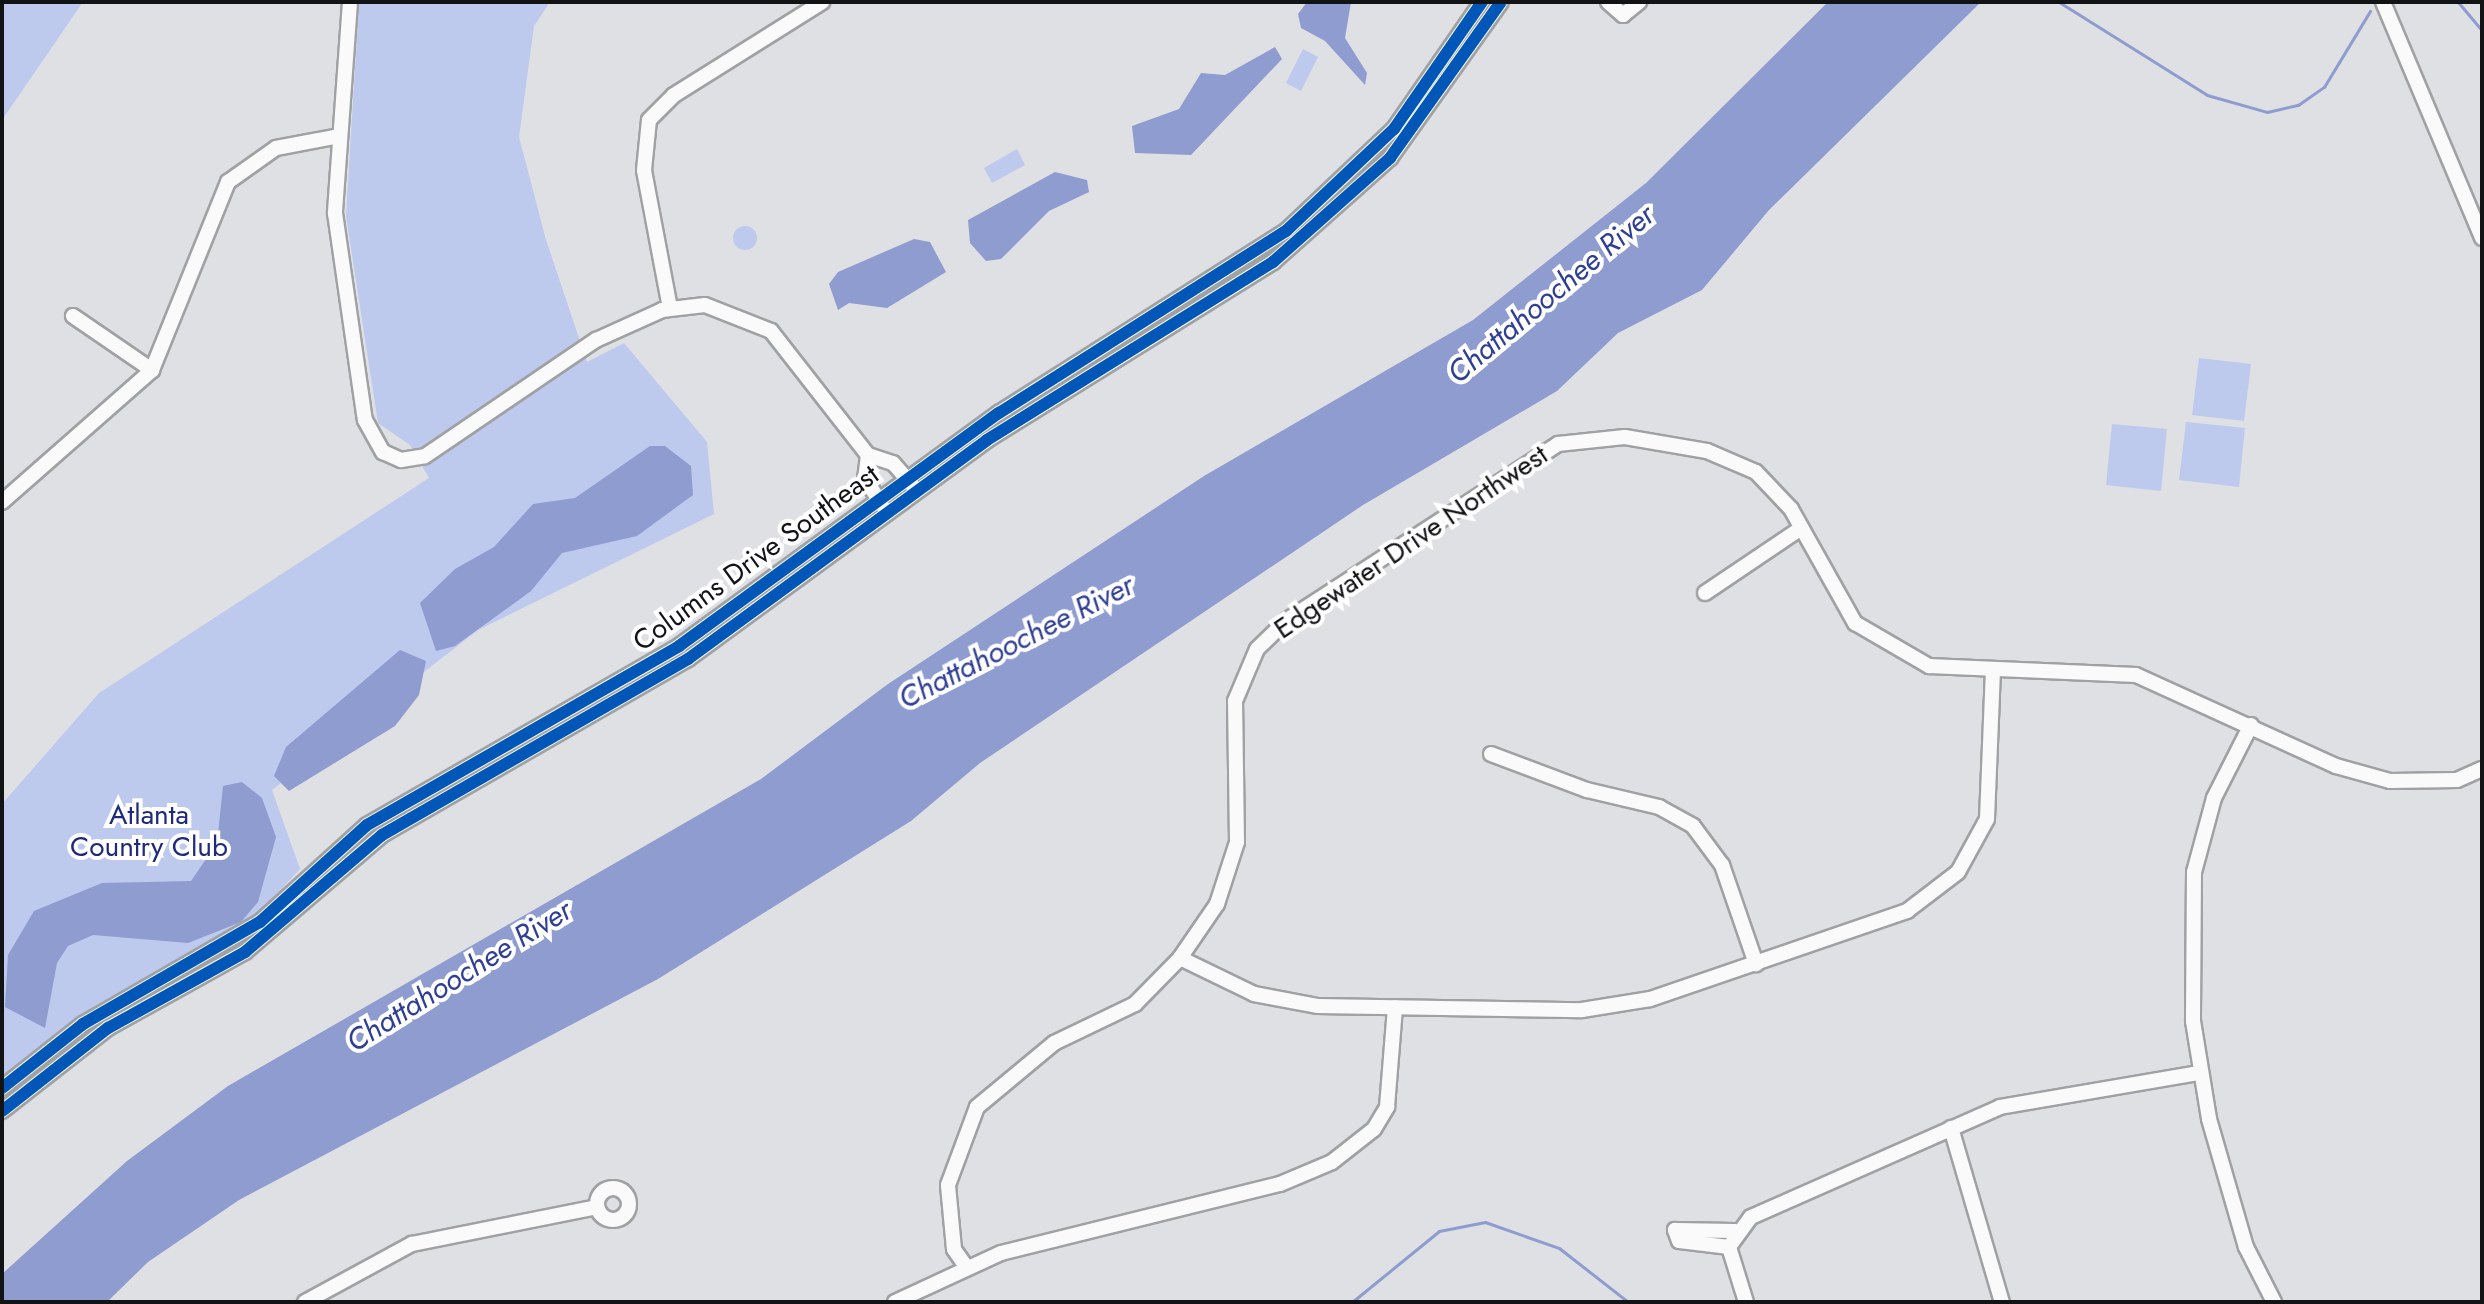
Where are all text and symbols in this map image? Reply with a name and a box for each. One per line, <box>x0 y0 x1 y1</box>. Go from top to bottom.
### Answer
water label: Chattahoochee River <box>1440 197 1662 391</box>
street label: Edgewater Drive Northwest <box>1268 438 1554 646</box>
street label: Columns Drive Southeast <box>627 458 885 658</box>
water label: Chattahoochee River <box>893 567 1139 717</box>
park label: Atlanta Country Club <box>70 798 228 864</box>
water label: Chattahoochee River <box>340 892 578 1060</box>

